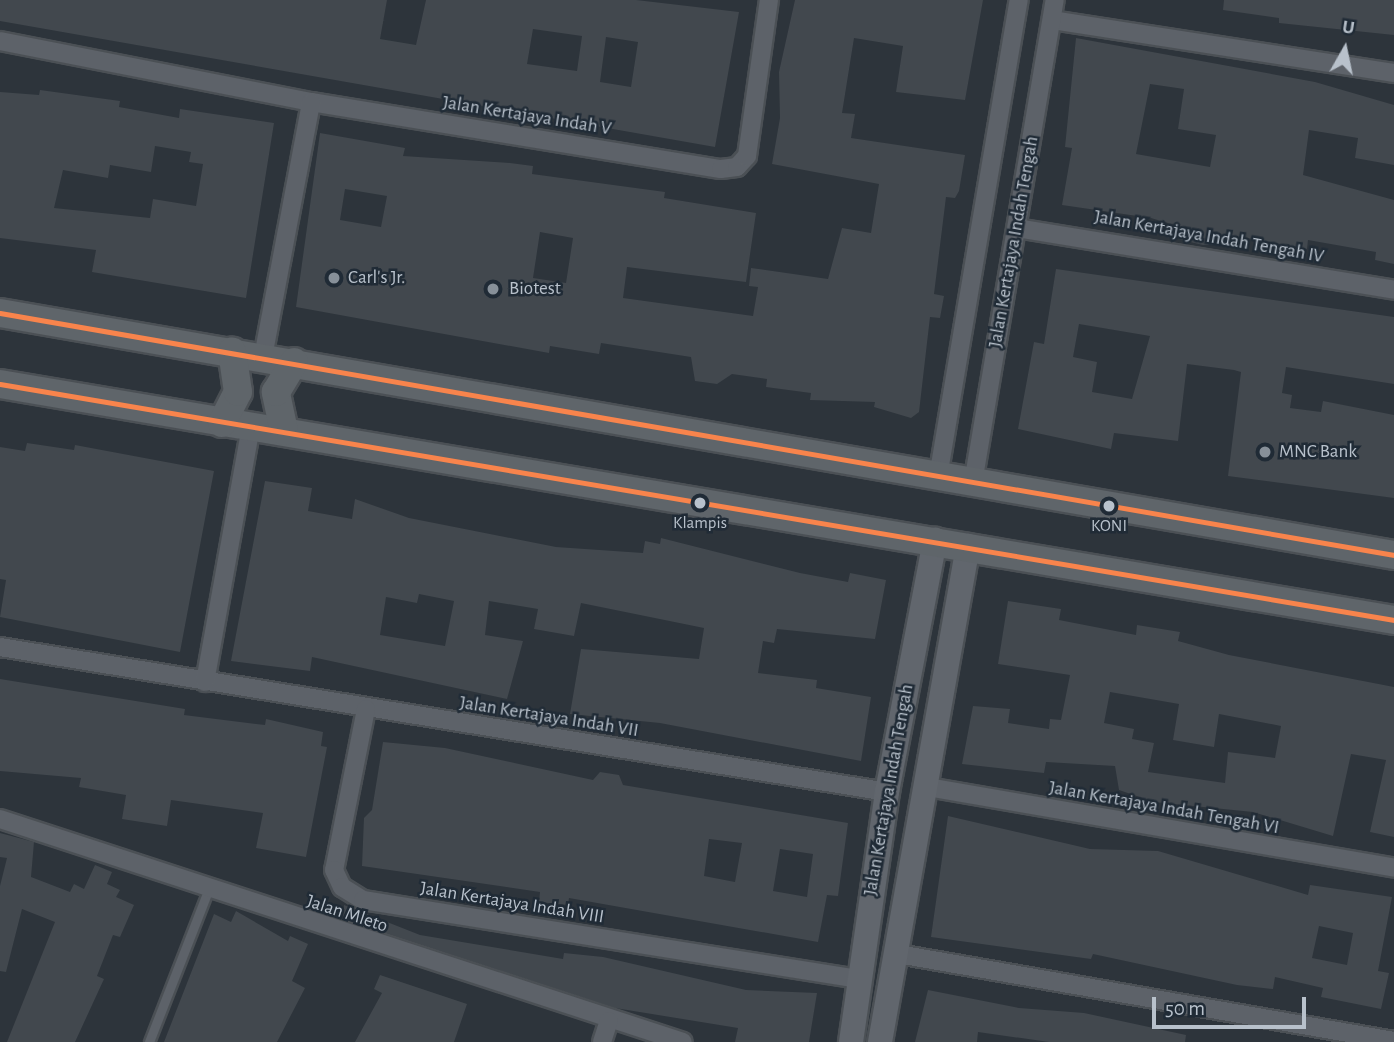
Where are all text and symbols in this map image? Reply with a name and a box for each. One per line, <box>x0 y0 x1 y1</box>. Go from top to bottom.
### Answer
north arrow <box>1310 14 1380 84</box>
text: U <box>1341 17 1356 38</box>
street label: Jalan Kertajaya Indah V <box>441 91 613 141</box>
street label: Jalan Kertajaya Indah Tengah <box>984 135 1044 349</box>
street label: Jalan Kertajaya Indah Tengah IV <box>1092 206 1326 268</box>
place label: Carl's Jr. <box>348 267 405 289</box>
marker: Carl's Jr. <box>326 270 342 286</box>
place label: Biotest <box>509 278 561 300</box>
marker: Biotest <box>483 279 503 299</box>
place label: MNC Bank <box>1279 441 1357 463</box>
marker: MNC Bank <box>1257 444 1273 460</box>
marker: Klampis <box>693 496 707 510</box>
marker: KONI <box>1102 499 1116 513</box>
place label: Klampis <box>673 513 727 533</box>
place label: KONI <box>1091 516 1127 536</box>
street label: Jalan Kertajaya Indah Tengah <box>859 683 919 897</box>
street label: Jalan Kertajaya Indah VII <box>458 692 640 742</box>
street label: Jalan Kertajaya Indah Tengah VI <box>1047 777 1281 839</box>
street label: Jalan Kertajaya Indah VIII <box>418 877 606 929</box>
street label: Jalan Mleto <box>303 890 391 938</box>
scale bar <box>1156 982 1310 1026</box>
text: 50 m <box>1165 998 1205 1019</box>

